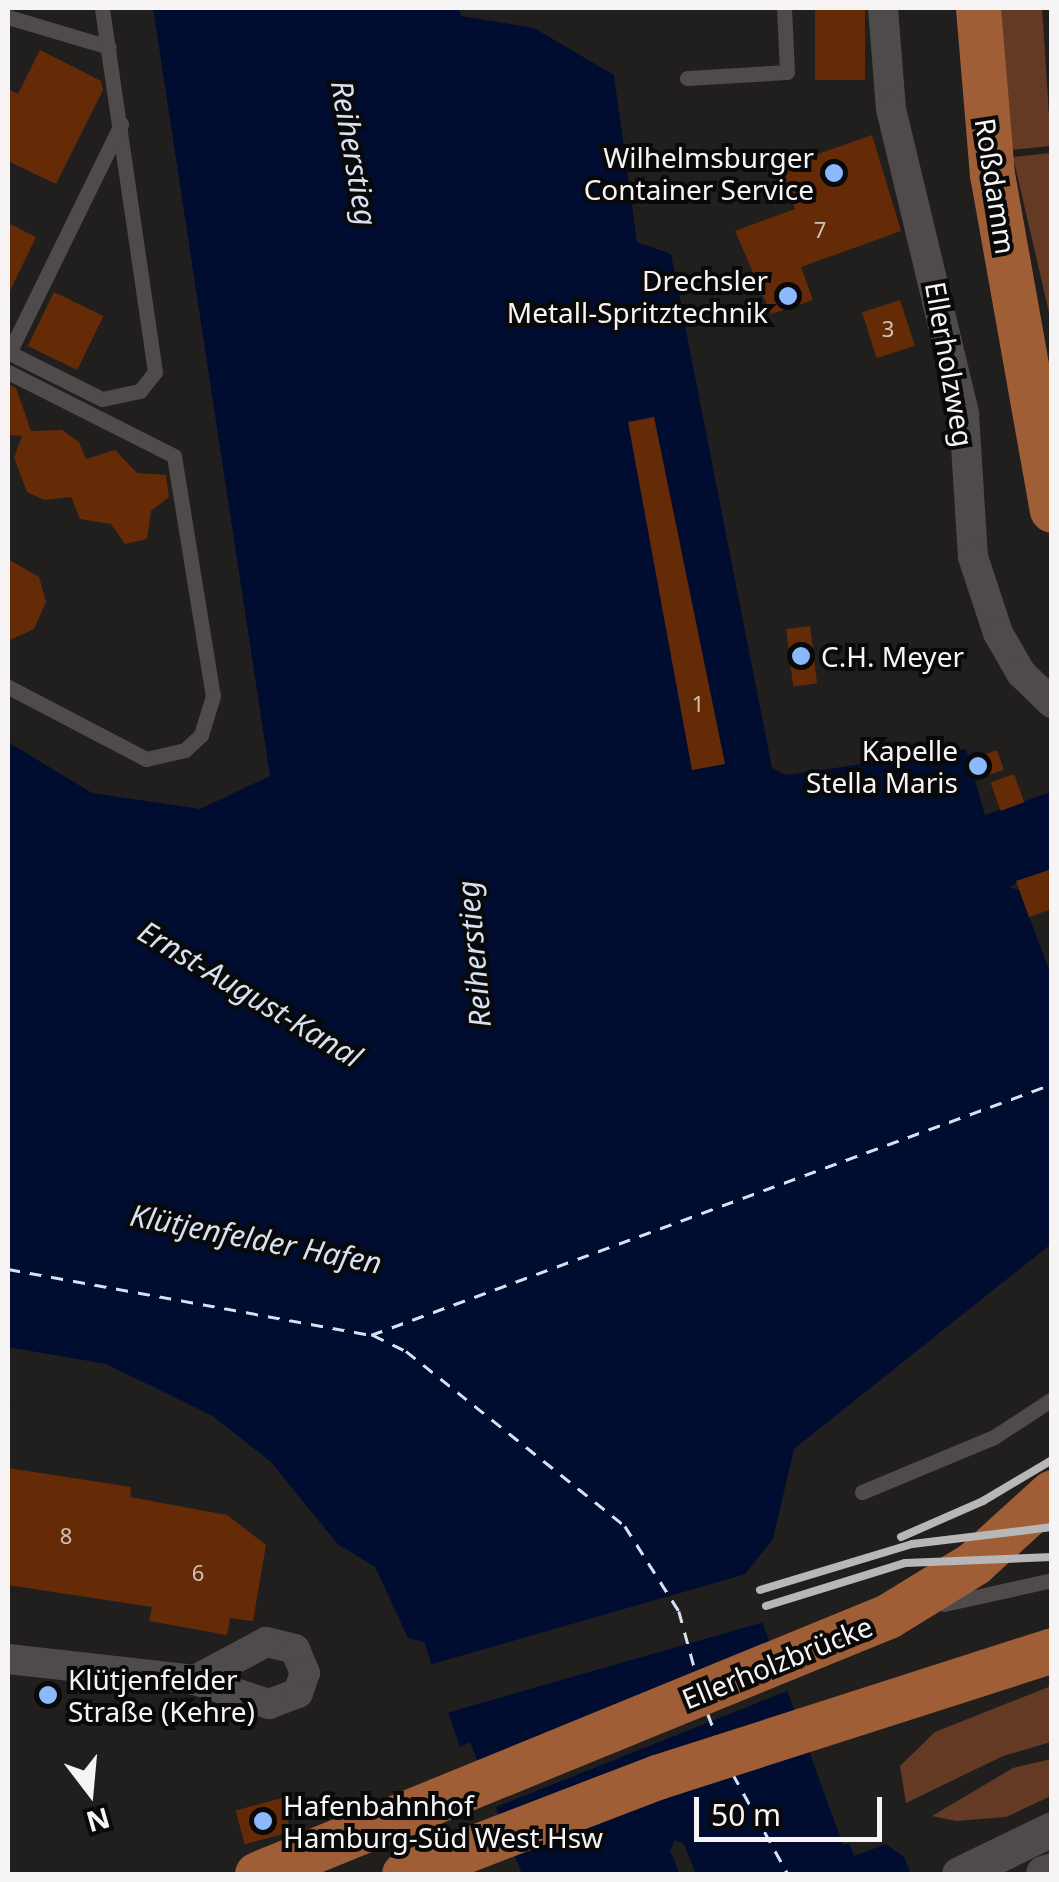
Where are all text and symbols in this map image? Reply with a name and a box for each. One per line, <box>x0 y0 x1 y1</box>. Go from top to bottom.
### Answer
water label: Reiherstieg <box>323 77 385 229</box>
street label: Roßdamm <box>969 116 1023 256</box>
place label: Wilhelmsburger Container Service <box>584 140 814 206</box>
marker: Wilhelmsburger Container Service <box>823 162 845 184</box>
house number: 7 <box>814 217 826 243</box>
place label: Drechsler Metall-Spritztechnik <box>507 263 768 329</box>
street label: Ellerholzweg <box>919 279 981 449</box>
marker: Drechsler Metall-Spritztechnik <box>777 285 799 307</box>
house number: 3 <box>882 316 894 342</box>
place label: C.H. Meyer <box>821 639 964 673</box>
marker: C.H. Meyer <box>790 645 812 667</box>
house number: 1 <box>692 691 704 717</box>
place label: Kapelle Stella Maris <box>806 733 958 799</box>
marker: Kapelle Stella Maris <box>967 755 989 777</box>
water label: Reiherstieg <box>450 879 498 1029</box>
water label: Ernst-August-Kanal <box>132 913 368 1075</box>
water label: Klütjenfelder Hafen <box>127 1197 385 1281</box>
house number: 8 <box>60 1523 72 1549</box>
house number: 6 <box>192 1560 204 1586</box>
street label: Ellerholzbrücke <box>677 1609 877 1715</box>
place label: Klütjenfelder Straße (Kehre) <box>68 1662 255 1728</box>
marker: Klütjenfelder Straße (Kehre) <box>37 1684 59 1706</box>
north arrow <box>40 1742 140 1842</box>
scale bar <box>699 1777 886 1839</box>
place label: Hafenbahnhof Hamburg-Süd West Hsw <box>283 1788 603 1854</box>
text: 50 m <box>711 1794 781 1835</box>
text: N <box>82 1799 114 1842</box>
marker: Hafenbahnhof Hamburg-Süd West Hsw <box>252 1810 274 1832</box>

